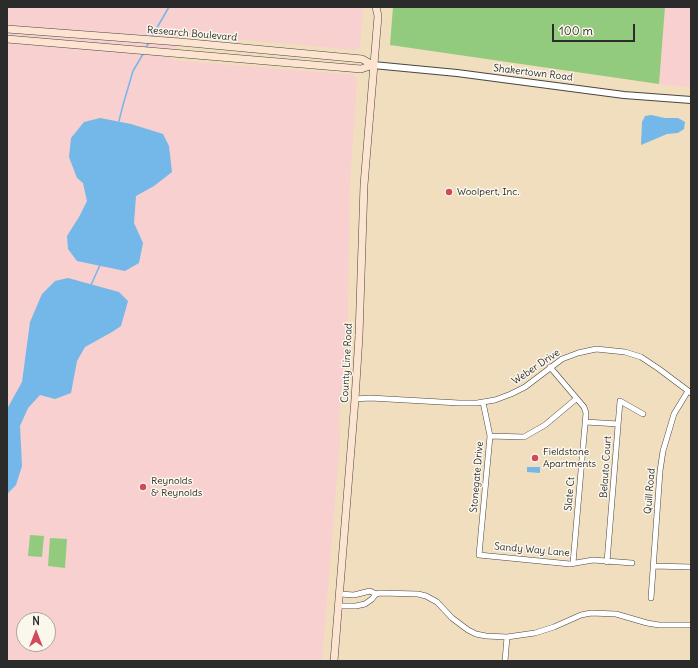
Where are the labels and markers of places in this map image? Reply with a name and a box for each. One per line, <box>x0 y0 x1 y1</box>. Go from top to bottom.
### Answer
place label: Woolpert, Inc. <box>457 186 519 198</box>
marker: Woolpert, Inc. <box>444 187 454 197</box>
place label: Fieldstone Apartments <box>543 446 596 470</box>
marker: Fieldstone Apartments <box>530 453 540 463</box>
place label: Reynolds & Reynolds <box>151 475 202 498</box>
marker: Reynolds & Reynolds <box>138 482 148 492</box>

